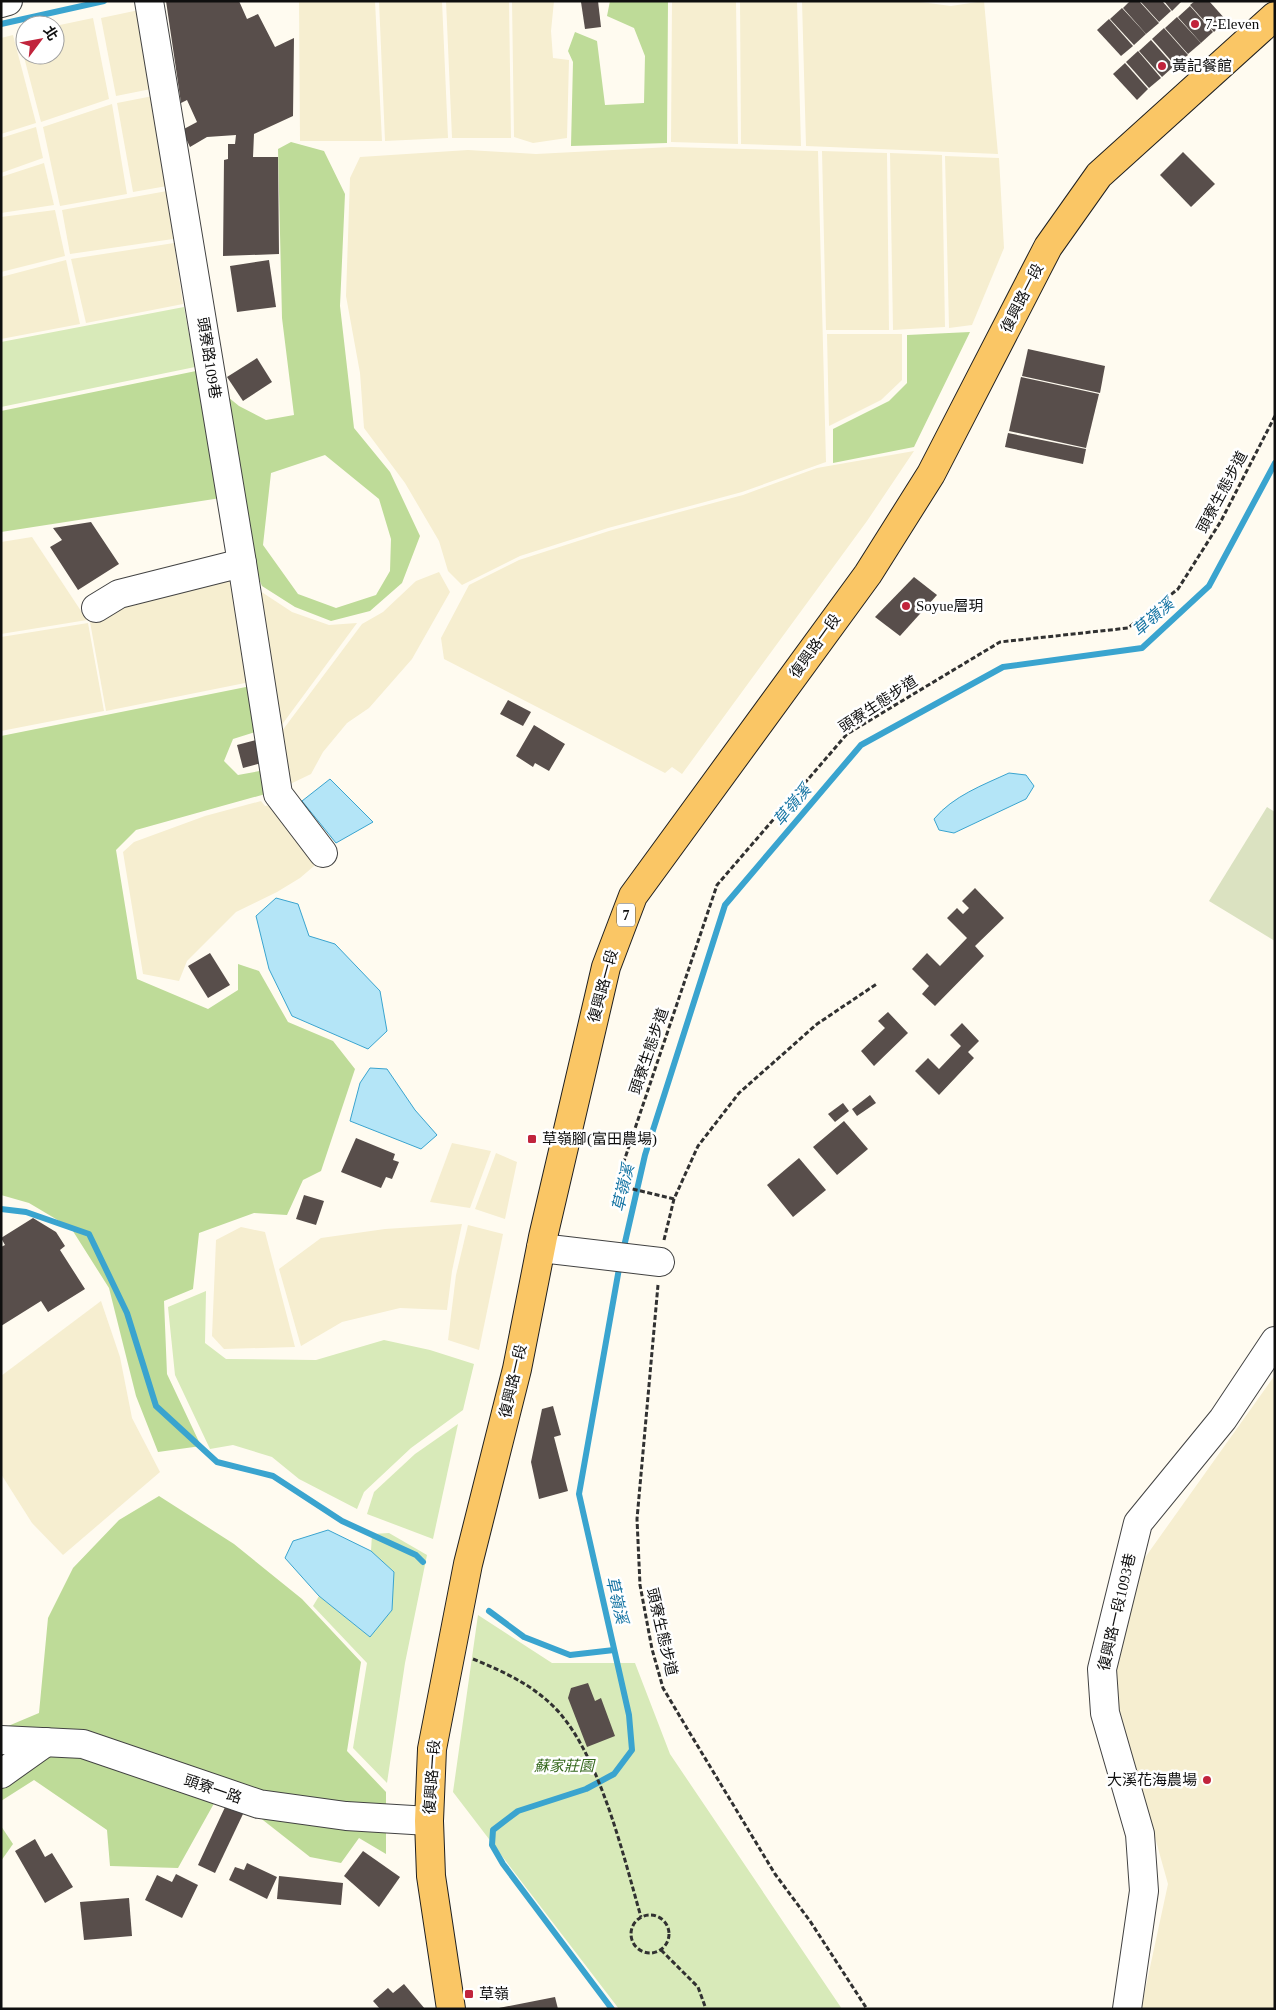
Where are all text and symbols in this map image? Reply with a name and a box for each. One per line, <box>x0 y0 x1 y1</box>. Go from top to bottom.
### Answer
north arrow <box>15 15 65 65</box>
place label: 7-Eleven <box>1205 16 1260 32</box>
marker: 7-Eleven <box>1189 18 1201 30</box>
text: 北 <box>41 23 61 43</box>
place label: 黃記餐館 <box>1172 58 1232 74</box>
marker: 黃記餐館 <box>1156 60 1168 72</box>
street label: 復興路一段 <box>998 261 1046 335</box>
street label: 頭寮路109巷 <box>195 316 223 400</box>
street label: 頭寮生態步道 <box>1193 448 1250 535</box>
water label: 草嶺溪 <box>1129 594 1178 639</box>
place label: Soyue層玥 <box>916 598 984 614</box>
marker: Soyue層玥 <box>900 600 912 612</box>
street label: 復興路一段 <box>786 611 844 681</box>
street label: 頭寮生態步道 <box>835 672 920 735</box>
water label: 草嶺溪 <box>770 780 815 829</box>
road number: 7 <box>617 904 635 926</box>
street label: 復興路一段 <box>586 948 620 1024</box>
street label: 頭寮生態步道 <box>626 1006 671 1096</box>
place label: 草嶺腳(富田農場) <box>542 1131 657 1148</box>
marker: 草嶺腳(富田農場) <box>526 1133 538 1145</box>
water label: 草嶺溪 <box>609 1161 637 1213</box>
street label: 復興路一段 <box>497 1343 529 1419</box>
street label: 復興路一段1093巷 <box>1096 1552 1138 1672</box>
water label: 草嶺溪 <box>603 1575 631 1627</box>
street label: 頭寮生態步道 <box>644 1586 681 1678</box>
street label: 復興路一段 <box>421 1739 443 1815</box>
park label: 蘇家莊園 <box>534 1758 596 1774</box>
street label: 頭寮一路 <box>182 1772 244 1806</box>
place label: 大溪花海農場 <box>1107 1772 1197 1788</box>
marker: 大溪花海農場 <box>1201 1774 1213 1786</box>
place label: 草嶺 <box>479 1986 509 2002</box>
marker: 草嶺 <box>463 1988 475 2000</box>

